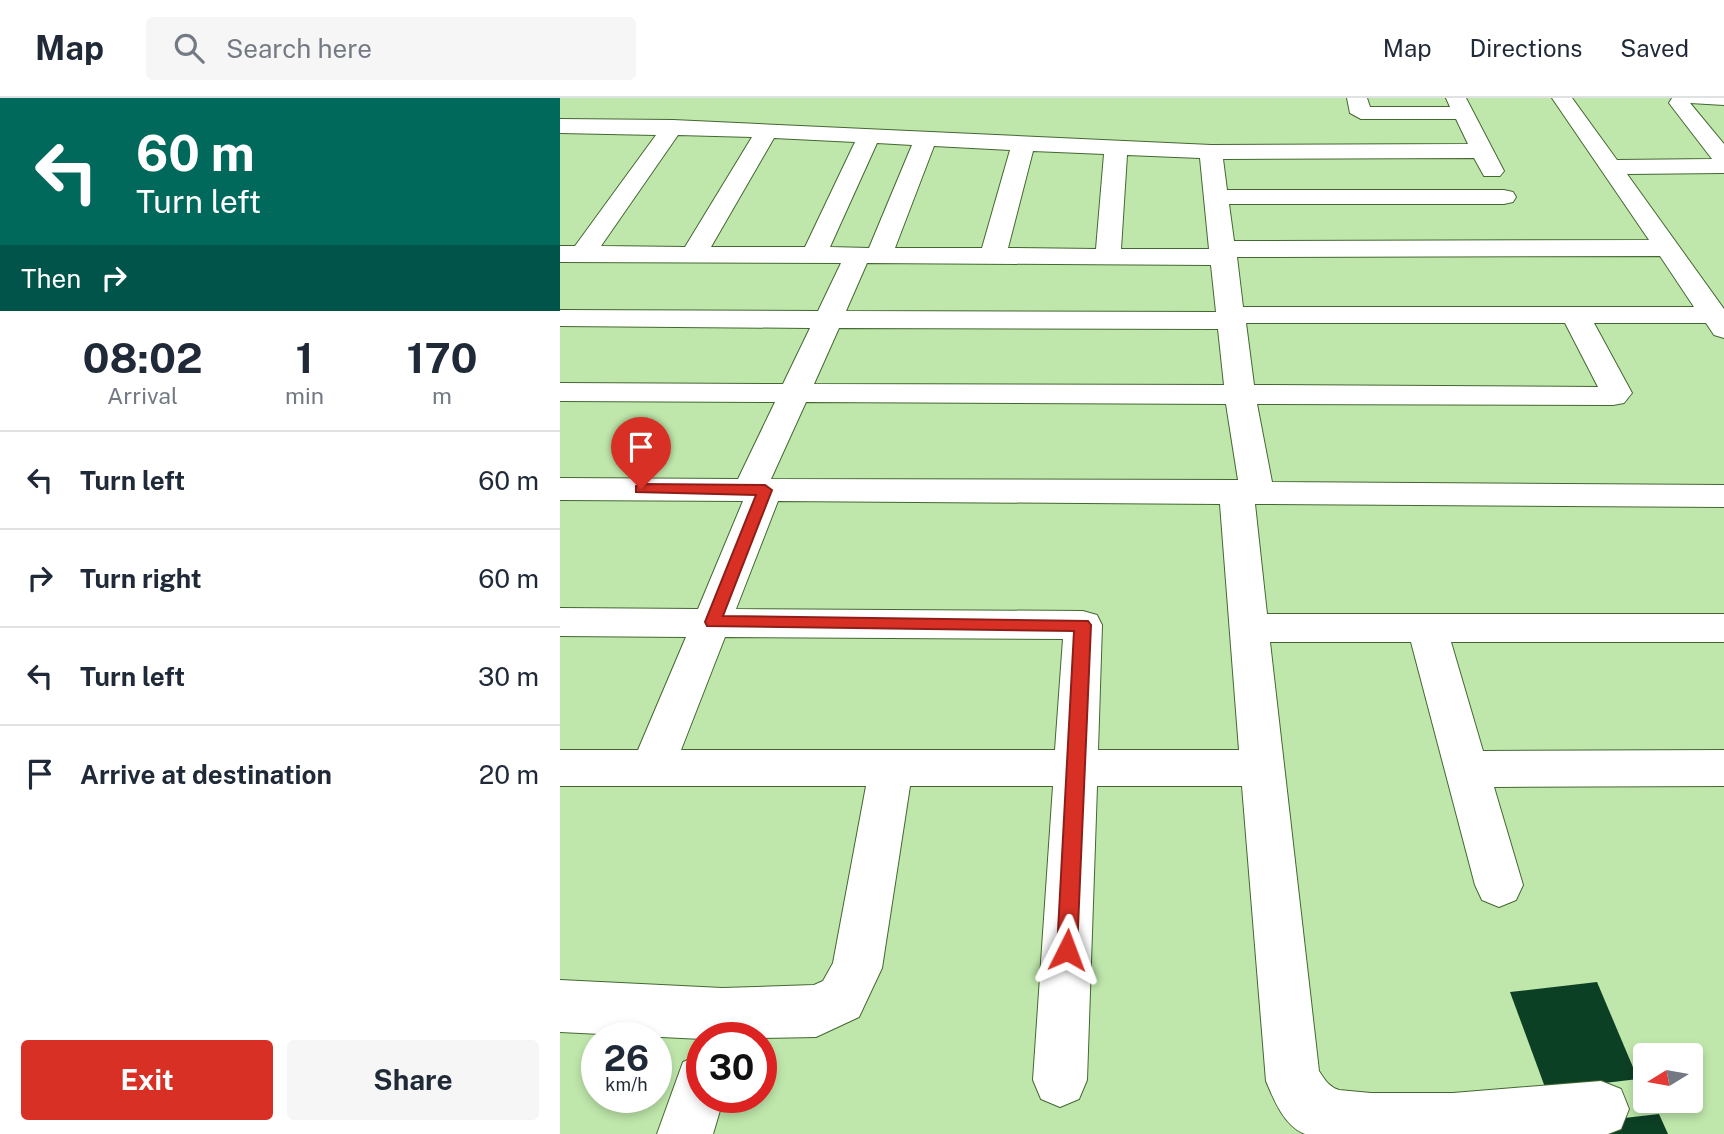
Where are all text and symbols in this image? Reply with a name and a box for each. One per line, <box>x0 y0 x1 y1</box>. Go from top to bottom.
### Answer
search box <box>146 17 636 80</box>
text: Map <box>35 29 104 67</box>
icon: search <box>170 29 208 67</box>
text: Search here <box>226 33 372 64</box>
text: Map <box>1383 34 1432 62</box>
text: Directions <box>1470 34 1582 62</box>
text: Saved <box>1620 34 1689 62</box>
text: 60 m <box>136 124 255 182</box>
icon: left <box>21 126 112 217</box>
text: Turn left <box>136 183 261 220</box>
icon: right <box>95 259 133 297</box>
text: Then <box>21 263 81 294</box>
text: 08:02 <box>82 333 203 382</box>
text: 1 <box>296 333 314 382</box>
text: 170 <box>407 333 478 382</box>
text: Arrival <box>107 382 178 409</box>
text: min <box>285 382 324 409</box>
text: m <box>432 382 452 409</box>
pin <box>611 417 671 489</box>
icon: arrive <box>622 428 660 466</box>
icon: left <box>21 461 59 499</box>
text: Turn left <box>80 465 185 496</box>
text: 60 m <box>478 465 539 496</box>
icon: right <box>21 559 59 597</box>
text: Turn right <box>80 563 202 594</box>
text: 60 m <box>478 563 539 594</box>
icon: left <box>21 657 59 695</box>
text: Turn left <box>80 661 185 692</box>
text: 30 m <box>478 661 539 692</box>
icon: arrive <box>21 755 59 793</box>
text: Arrive at destination <box>80 759 332 790</box>
text: 20 m <box>479 759 539 790</box>
position arrow <box>1030 913 1104 987</box>
speed limit sign: 30 <box>686 1022 777 1113</box>
text: 26 <box>604 1038 649 1079</box>
button: Exit <box>21 1040 273 1120</box>
button: Share <box>287 1040 539 1120</box>
north arrow <box>1633 1043 1703 1113</box>
map controls <box>1633 1043 1703 1113</box>
text: km/h <box>605 1074 648 1095</box>

